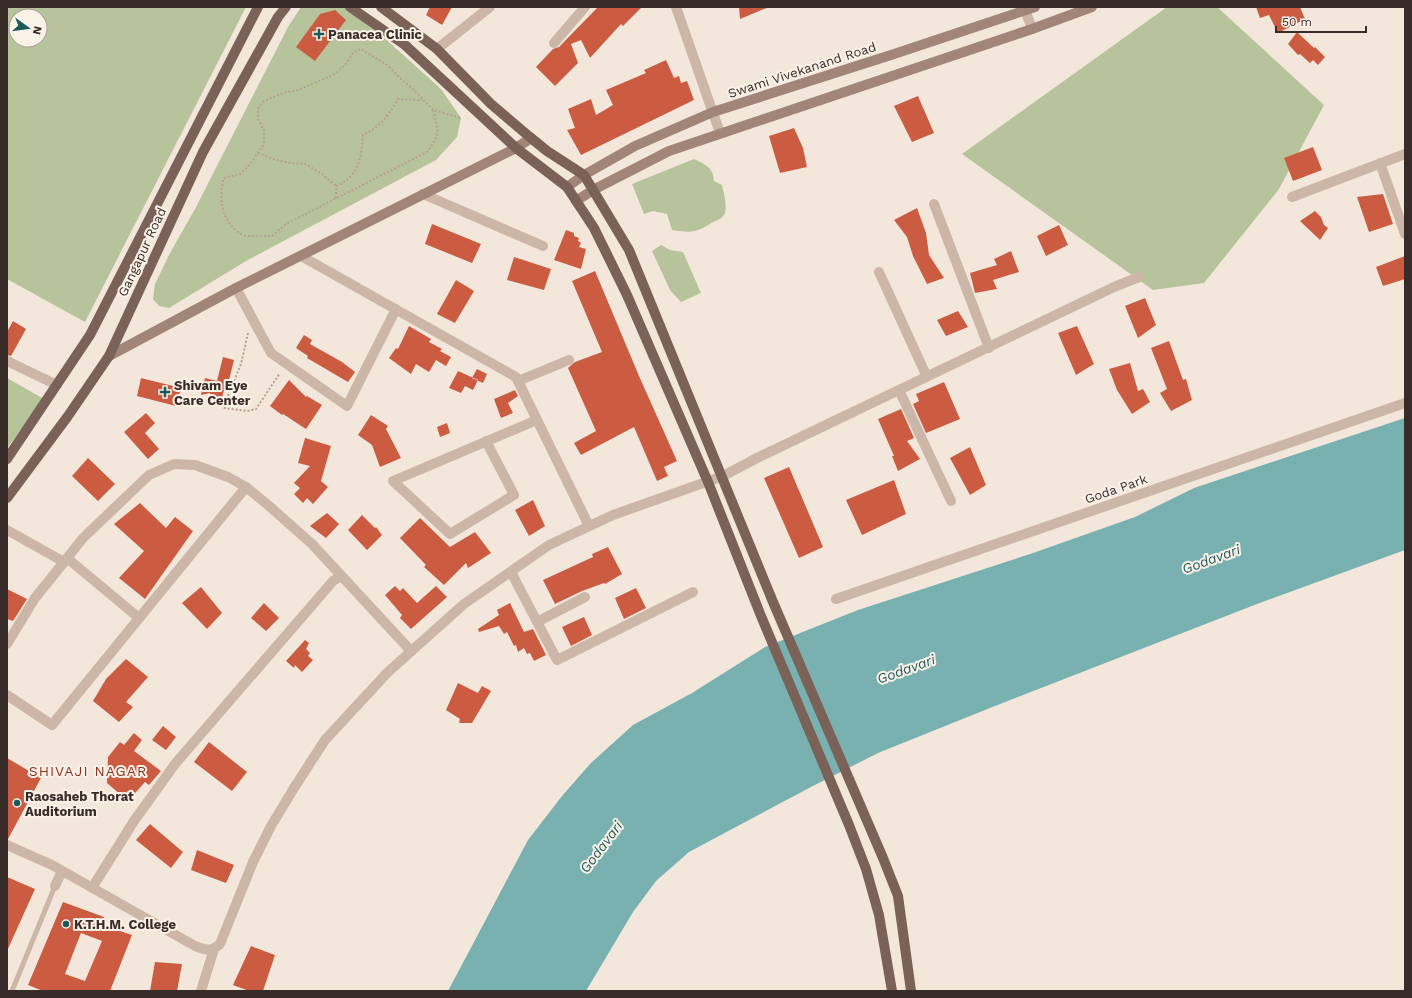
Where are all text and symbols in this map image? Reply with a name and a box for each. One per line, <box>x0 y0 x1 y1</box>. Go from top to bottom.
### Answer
north arrow <box>8 8 48 48</box>
scale bar <box>1276 8 1366 34</box>
text: 50 m <box>1282 15 1312 29</box>
text: N <box>30 25 45 36</box>
place label: Panacea Clinic <box>328 27 423 42</box>
marker: Panacea Clinic <box>313 28 325 40</box>
street label: Swami Vivekanand Road <box>726 39 878 101</box>
street label: Gangapur Road <box>115 205 169 299</box>
place label: Shivam Eye Care Center <box>174 378 251 408</box>
marker: Shivam Eye Care Center <box>159 386 171 398</box>
street label: Goda Park <box>1083 471 1150 507</box>
water label: Godavari <box>1180 541 1242 577</box>
water label: Godavari <box>875 651 937 687</box>
district label: SHIVAJI NAGAR <box>29 763 147 779</box>
place label: Raosaheb Thorat Auditorium <box>25 789 134 819</box>
marker: Raosaheb Thorat Auditorium <box>12 798 22 808</box>
water label: Godavari <box>576 818 626 876</box>
place label: K.T.H.M. College <box>74 917 176 932</box>
marker: K.T.H.M. College <box>61 919 71 929</box>

